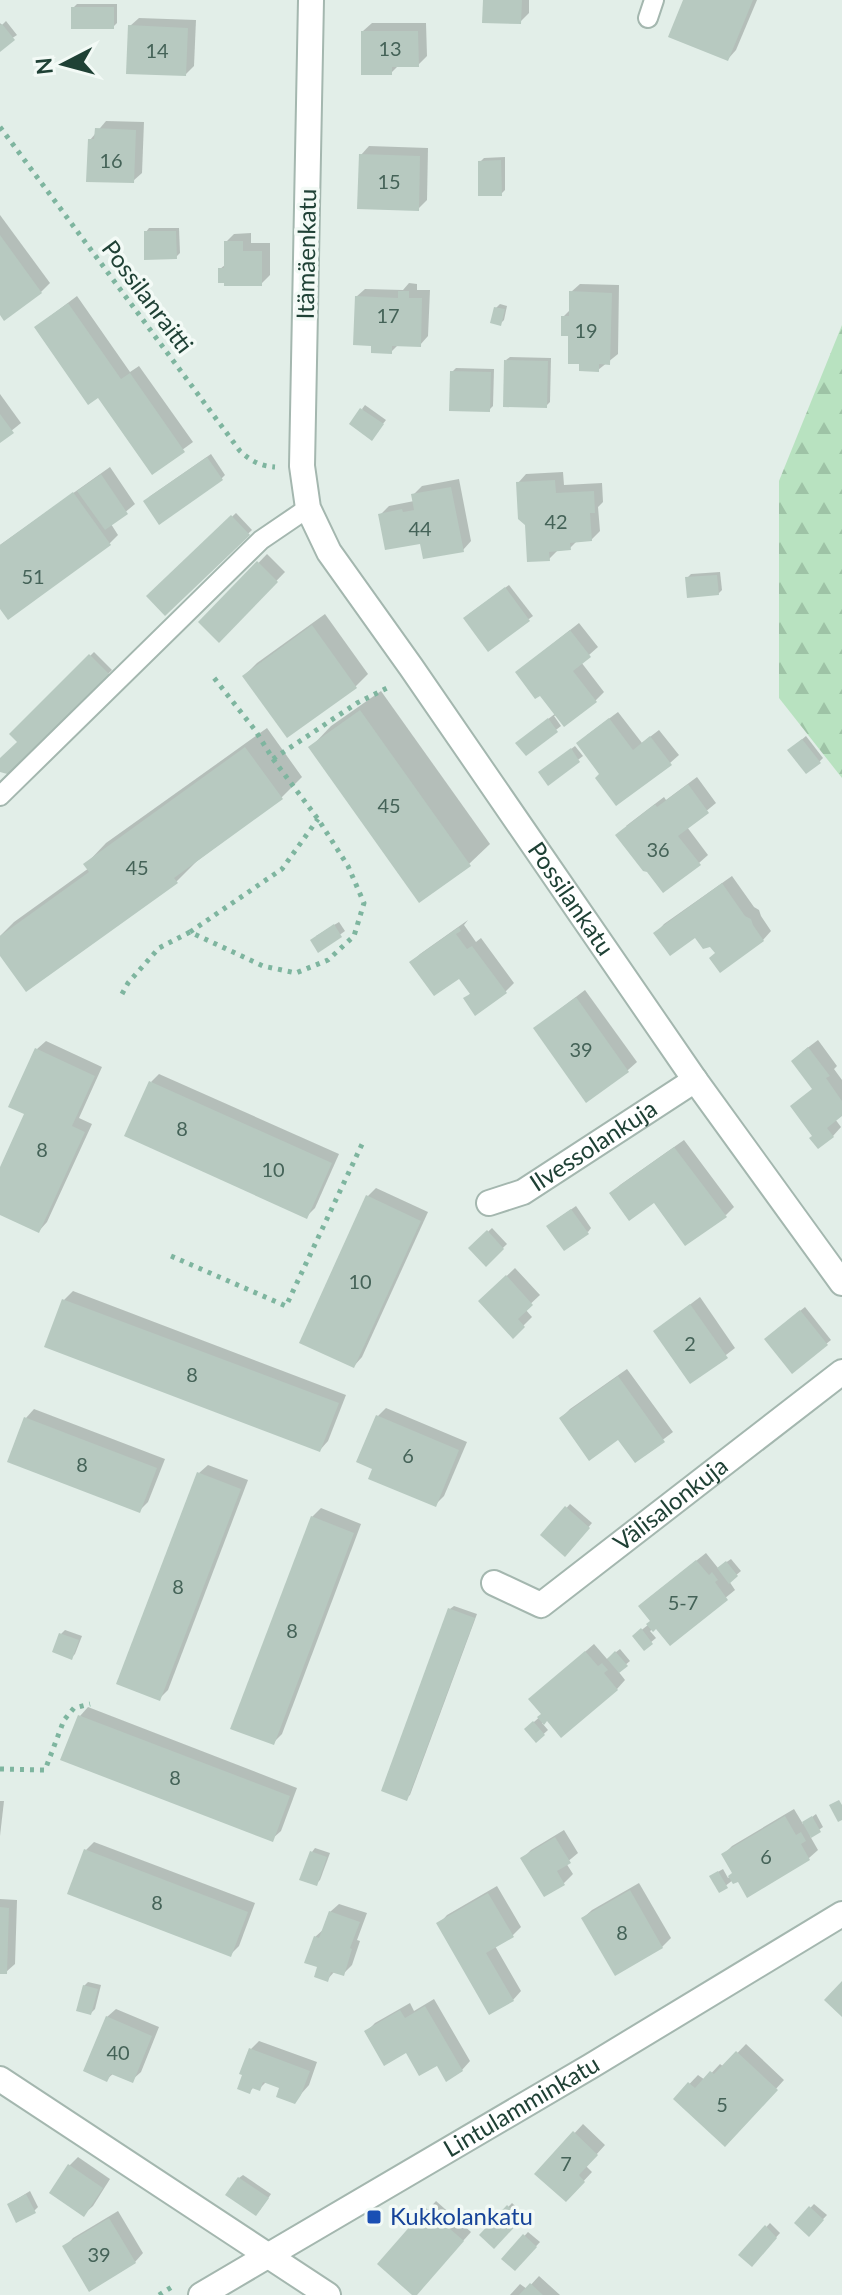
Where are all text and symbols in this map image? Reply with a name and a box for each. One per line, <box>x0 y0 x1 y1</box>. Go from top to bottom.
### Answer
north arrow <box>24 24 104 104</box>
house number: 13 <box>378 36 402 60</box>
house number: 14 <box>145 38 169 62</box>
text: N <box>29 56 58 76</box>
house number: 16 <box>99 148 123 172</box>
house number: 15 <box>377 169 401 193</box>
street label: Itämäenkatu <box>290 188 321 320</box>
street label: Possilanraitti <box>96 234 200 358</box>
house number: 17 <box>376 303 400 327</box>
house number: 19 <box>574 318 598 342</box>
house number: 42 <box>544 509 568 533</box>
house number: 44 <box>408 516 432 540</box>
house number: 51 <box>21 564 45 588</box>
house number: 45 <box>377 793 401 817</box>
street label: Possilankatu <box>523 836 621 960</box>
house number: 36 <box>646 837 670 861</box>
house number: 45 <box>125 855 149 879</box>
house number: 39 <box>569 1037 593 1061</box>
street label: Ilvessolankuja <box>524 1093 662 1197</box>
house number: 8 <box>176 1116 188 1140</box>
house number: 8 <box>36 1137 48 1161</box>
house number: 10 <box>261 1157 285 1181</box>
house number: 10 <box>348 1269 372 1293</box>
house number: 2 <box>684 1331 696 1355</box>
house number: 8 <box>186 1362 198 1386</box>
house number: 6 <box>402 1443 414 1467</box>
street label: Välisalonkuja <box>607 1450 733 1557</box>
house number: 8 <box>76 1452 88 1476</box>
house number: 8 <box>172 1574 184 1598</box>
house number: 5-7 <box>668 1590 698 1614</box>
house number: 8 <box>286 1618 298 1642</box>
house number: 8 <box>169 1765 181 1789</box>
house number: 6 <box>760 1844 772 1868</box>
house number: 8 <box>151 1890 163 1914</box>
house number: 8 <box>616 1920 628 1944</box>
house number: 40 <box>106 2040 130 2064</box>
street label: Lintulamminkatu <box>438 2048 604 2162</box>
house number: 5 <box>716 2092 728 2116</box>
house number: 7 <box>560 2151 572 2175</box>
place label: Kukkolankatu <box>390 2201 533 2230</box>
marker: Kukkolankatu <box>365 2208 383 2226</box>
house number: 39 <box>87 2242 111 2266</box>

